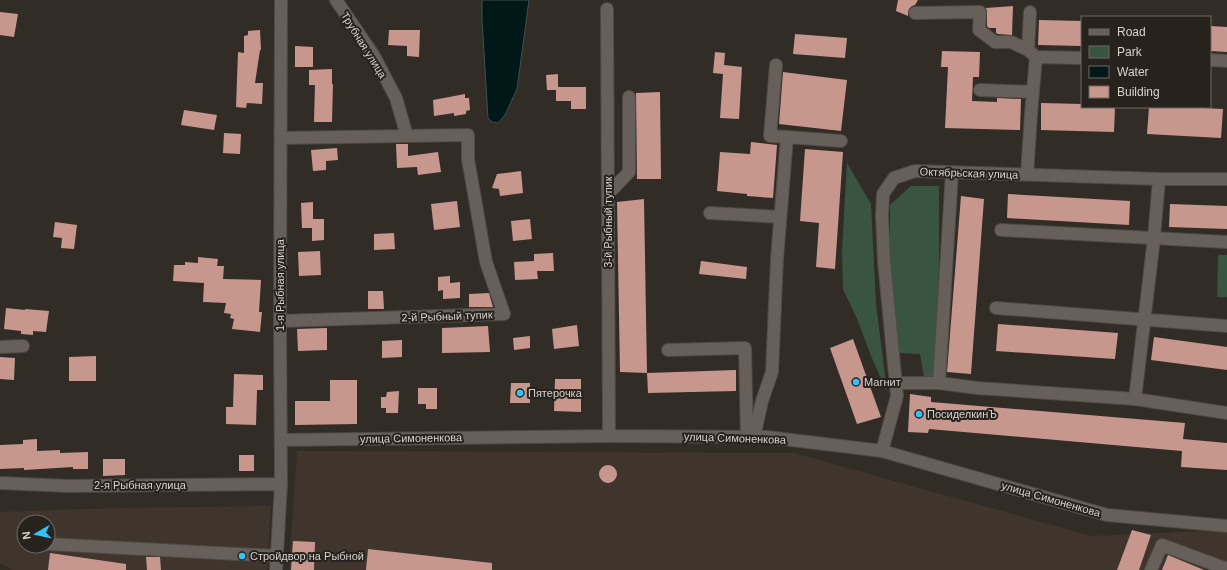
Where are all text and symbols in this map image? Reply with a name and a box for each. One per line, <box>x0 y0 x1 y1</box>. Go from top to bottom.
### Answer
street label: Трубная улица <box>339 10 390 81</box>
legend <box>1081 16 1211 108</box>
text: Road <box>1117 25 1146 39</box>
text: Park <box>1117 45 1143 59</box>
text: Water <box>1117 65 1149 79</box>
text: Building <box>1117 85 1160 99</box>
street label: Октябрьская улица <box>920 165 1019 181</box>
street label: 3-й Рыбный тупик <box>602 176 614 268</box>
street label: 1-я Рыбная улица <box>274 238 286 331</box>
street label: 2-й Рыбный тупик <box>401 308 493 324</box>
place label: Магнит <box>864 376 901 388</box>
marker: Магнит <box>851 377 861 387</box>
place label: Пятерочка <box>528 387 583 399</box>
marker: Пятерочка <box>515 388 525 398</box>
place label: ПосиделкинЪ <box>927 408 997 420</box>
marker: ПосиделкинЪ <box>914 409 924 419</box>
street label: улица Симоненкова <box>684 430 787 446</box>
street label: улица Симоненкова <box>360 431 463 445</box>
street label: 2-я Рыбная улица <box>94 479 187 491</box>
street label: улица Симоненкова <box>1000 479 1103 519</box>
north arrow <box>16 514 56 554</box>
text: N <box>20 531 33 540</box>
place label: Стройдвор на Рыбной <box>250 550 364 562</box>
marker: Стройдвор на Рыбной <box>237 551 247 561</box>

